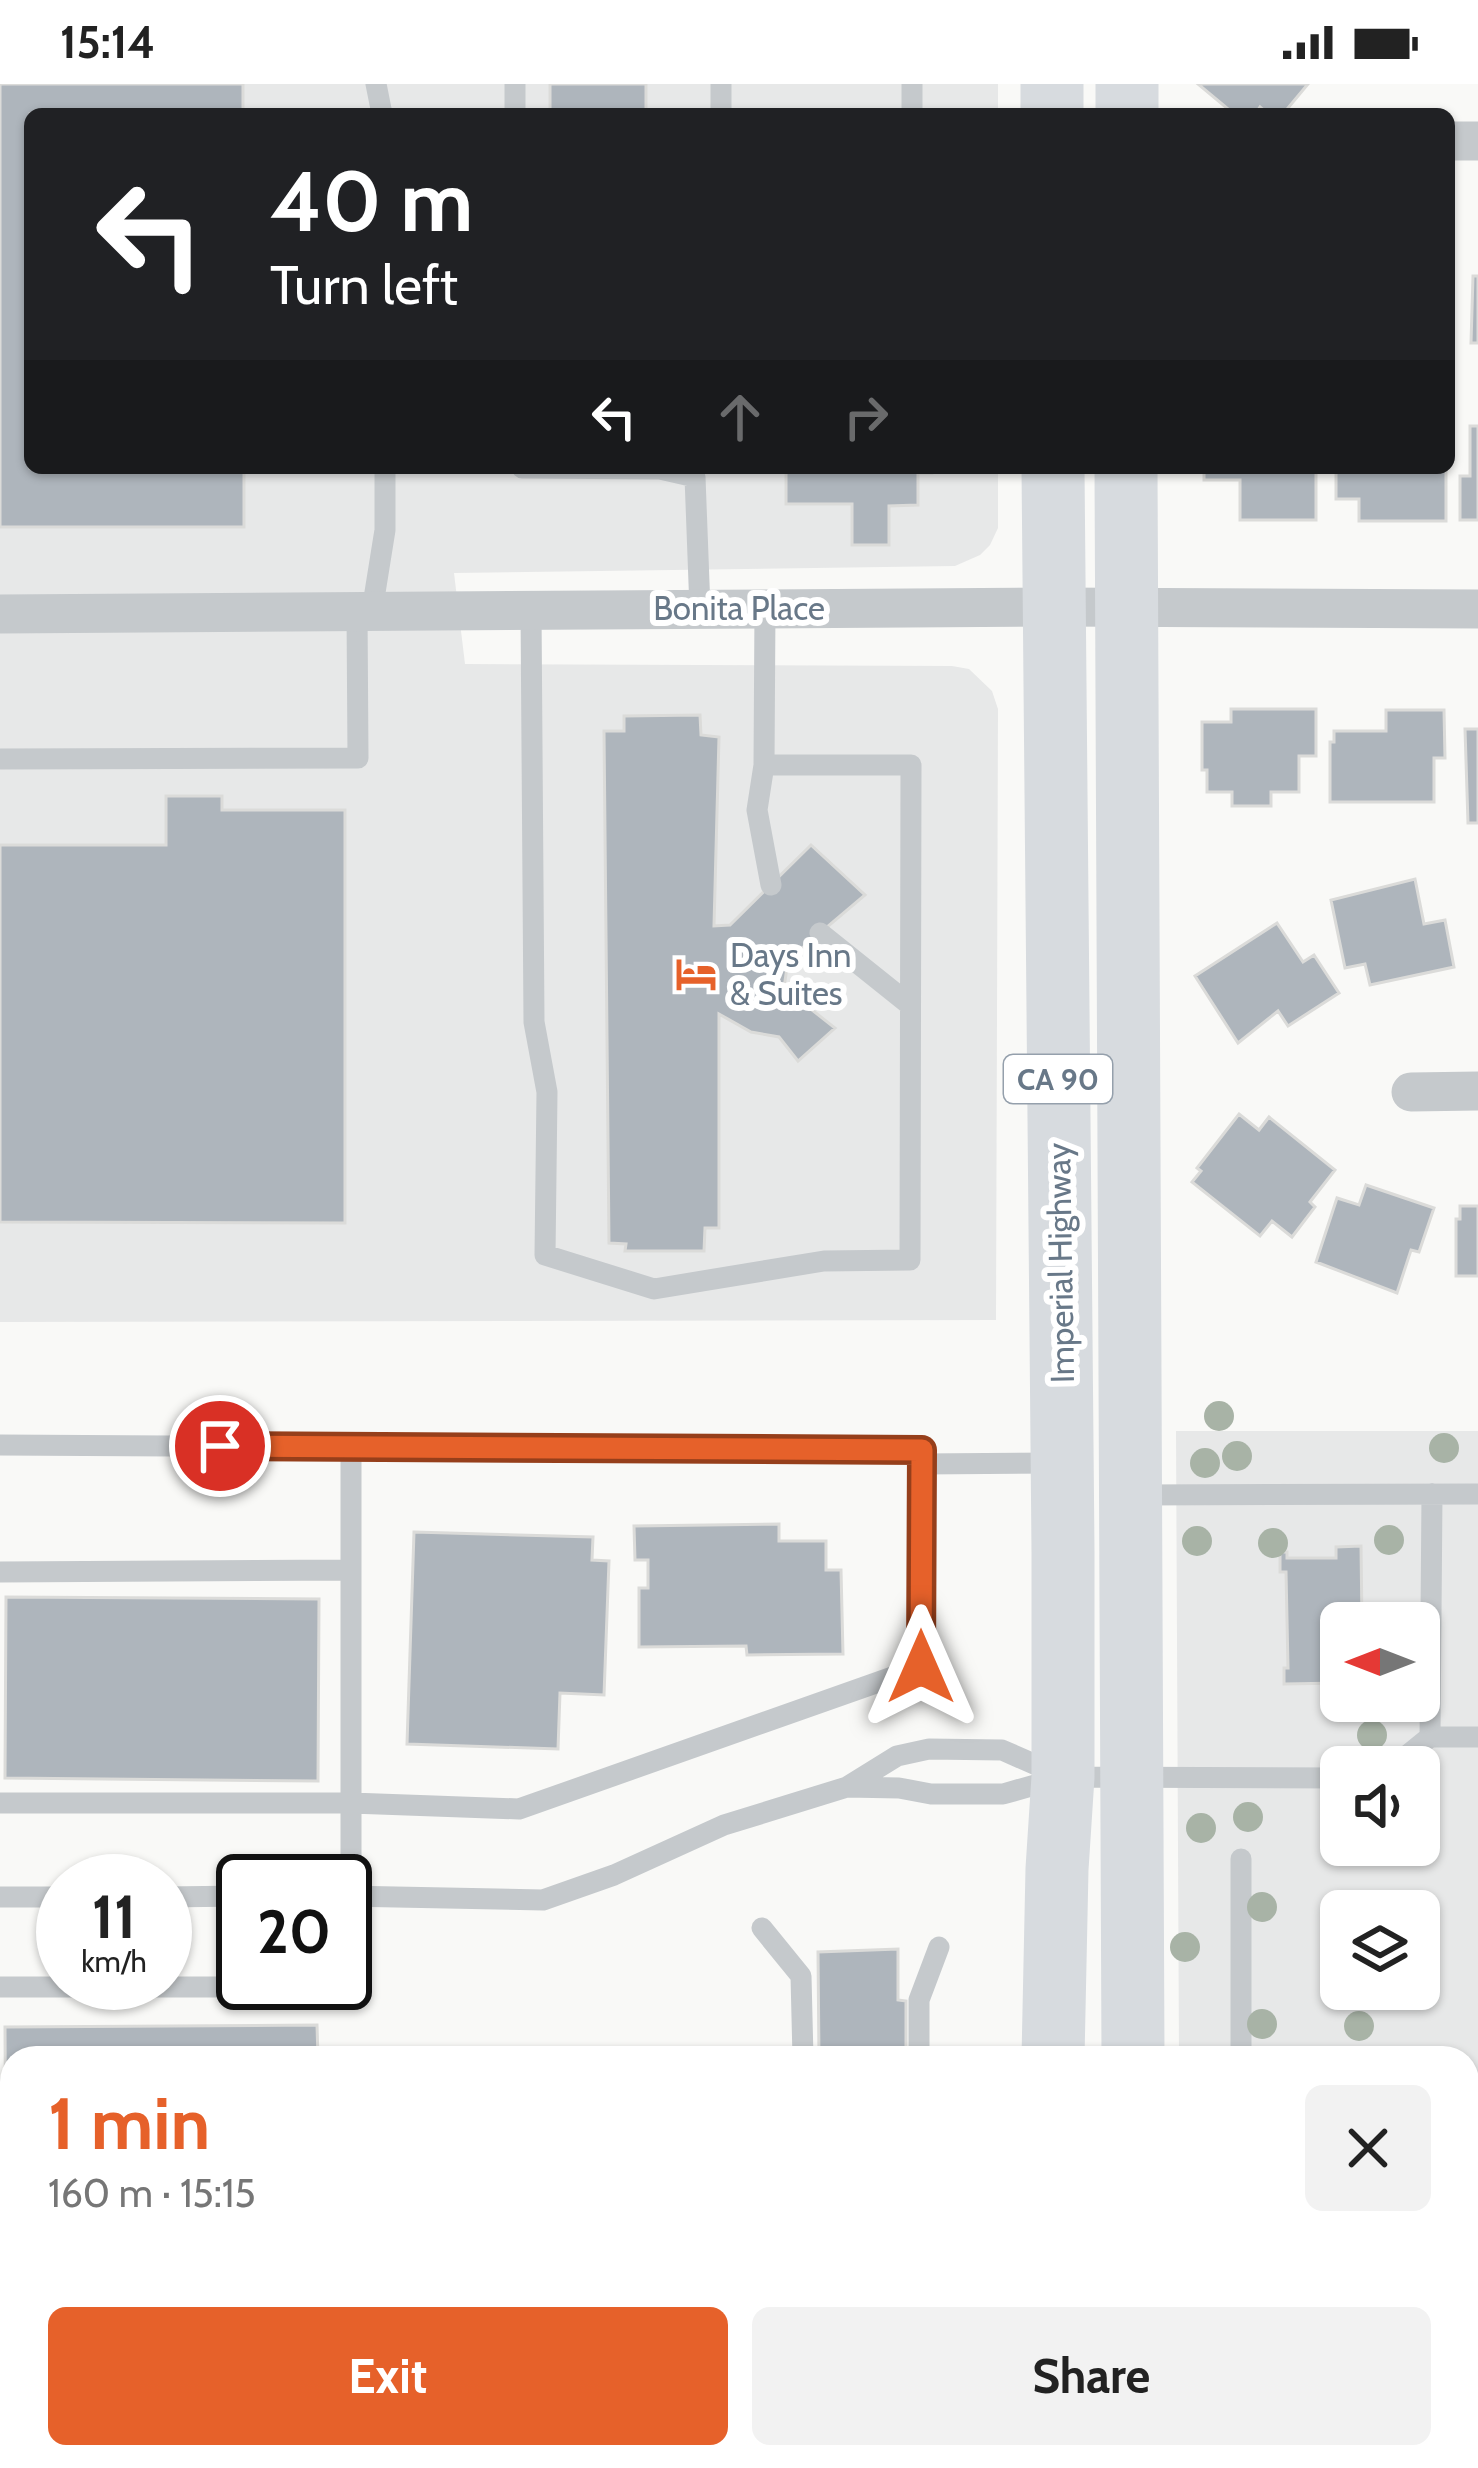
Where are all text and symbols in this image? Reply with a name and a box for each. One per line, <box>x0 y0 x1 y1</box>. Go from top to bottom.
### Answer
text: 15:14 <box>60 15 155 69</box>
text: 40 m <box>270 150 473 252</box>
icon: left <box>72 156 228 312</box>
text: Turn left <box>270 252 458 318</box>
icon: left <box>581 384 647 450</box>
icon: ahead <box>707 384 773 450</box>
icon: right <box>833 384 899 450</box>
street label: Bonita Place <box>653 588 825 628</box>
place label: Days Inn & Suites <box>730 935 852 1013</box>
hotel icon: Days Inn & Suites <box>673 951 719 997</box>
road number: CA 90 <box>1004 1055 1112 1103</box>
street label: Imperial Highway <box>1038 1142 1082 1384</box>
pin <box>169 1395 271 1497</box>
icon: arrive <box>187 1413 253 1479</box>
north arrow <box>1320 1602 1440 1722</box>
map controls <box>1320 1602 1440 2010</box>
position arrow <box>858 1604 984 1730</box>
button: sound <box>1320 1746 1440 1866</box>
speed limit sign: 20 <box>216 1854 372 2010</box>
text: 11 <box>92 1880 136 1953</box>
button: layers <box>1320 1890 1440 2010</box>
text: km/h <box>81 1943 147 1980</box>
text: 1 min <box>48 2080 210 2167</box>
button: close <box>1305 2085 1431 2211</box>
text: 160 m · 15:15 <box>48 2169 256 2217</box>
button: Exit <box>48 2307 728 2445</box>
button: Share <box>752 2307 1431 2445</box>

